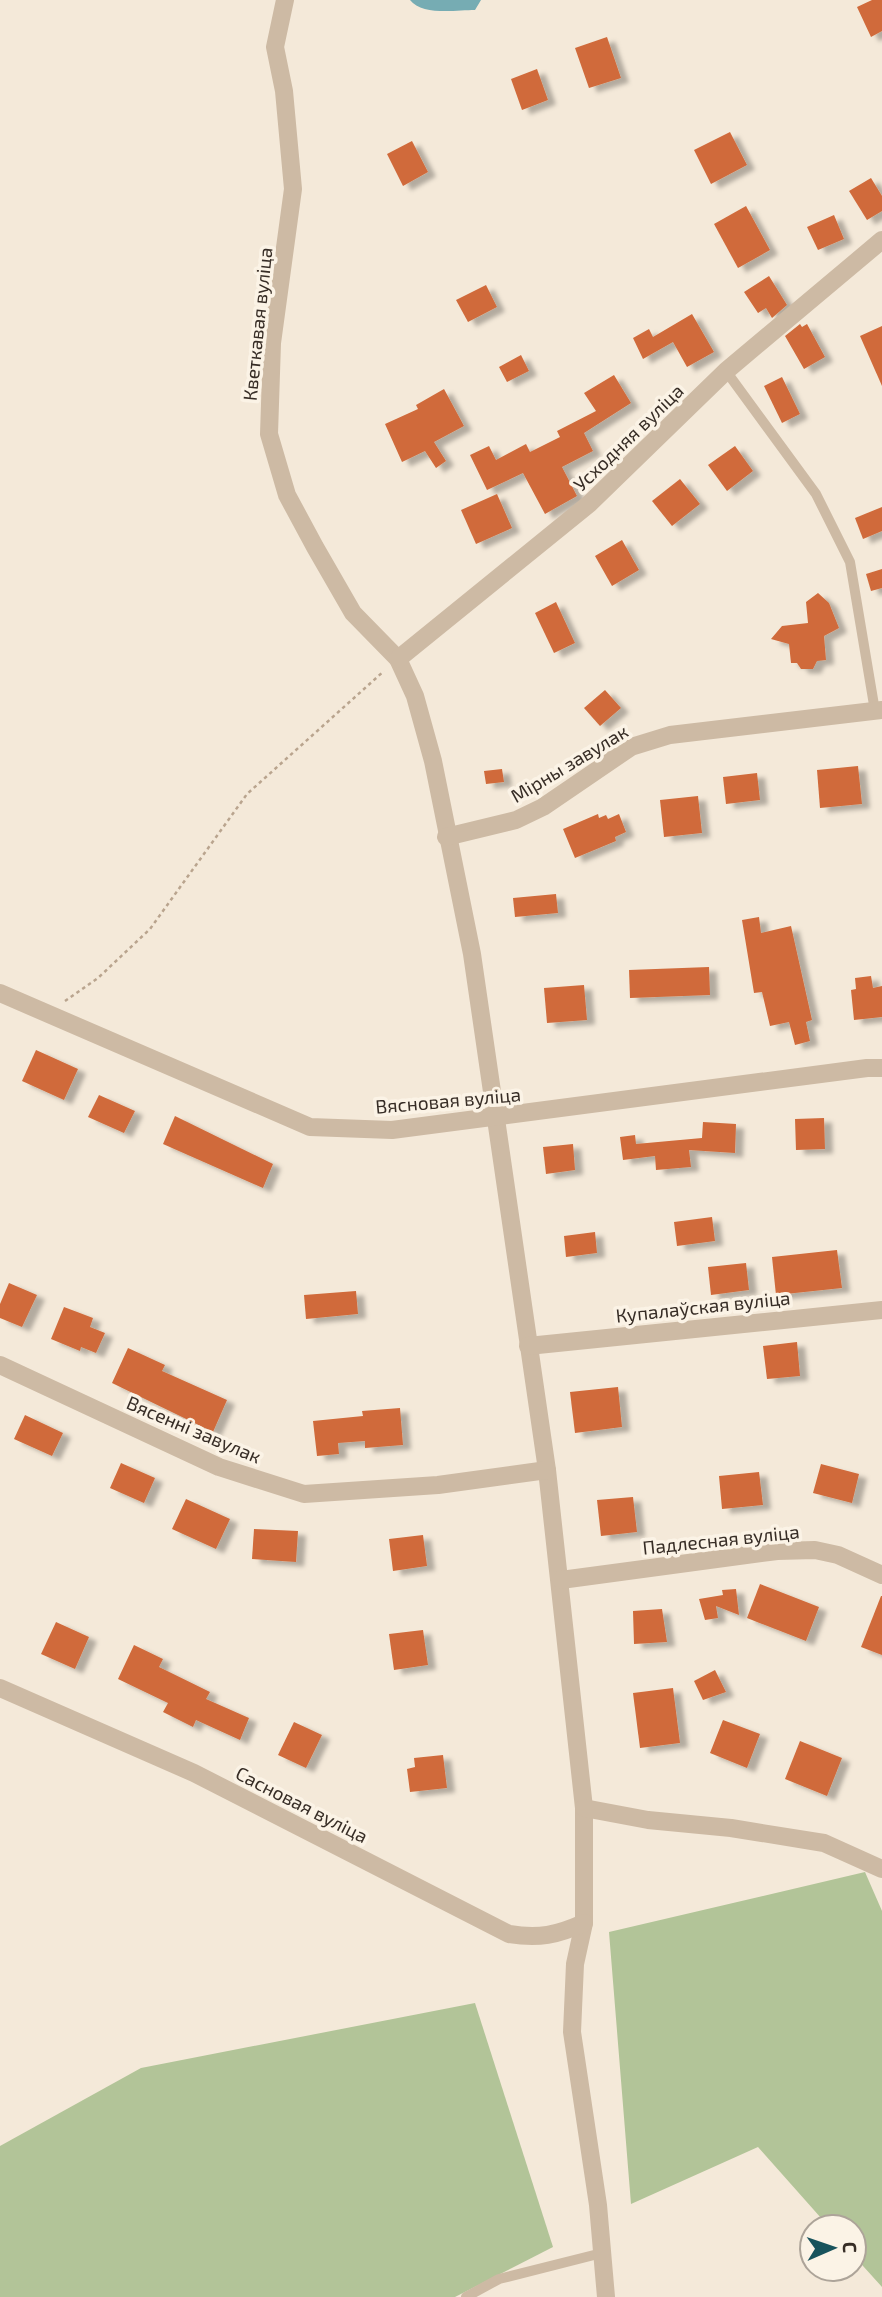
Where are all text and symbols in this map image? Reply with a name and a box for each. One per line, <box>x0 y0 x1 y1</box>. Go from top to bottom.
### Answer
street label: Кветкавая вуліца <box>237 246 278 402</box>
street label: Усходняя вуліца <box>568 379 688 496</box>
street label: Мірны завулак <box>506 719 632 808</box>
street label: Вясновая вуліца <box>374 1082 522 1119</box>
street label: Купалаўская вуліца <box>615 1285 792 1328</box>
street label: Вясенні завулак <box>123 1390 265 1469</box>
street label: Падлесная вуліца <box>641 1519 801 1560</box>
street label: Сасновая вуліца <box>232 1761 372 1848</box>
north arrow <box>798 2213 868 2283</box>
text: С <box>839 2241 862 2253</box>

